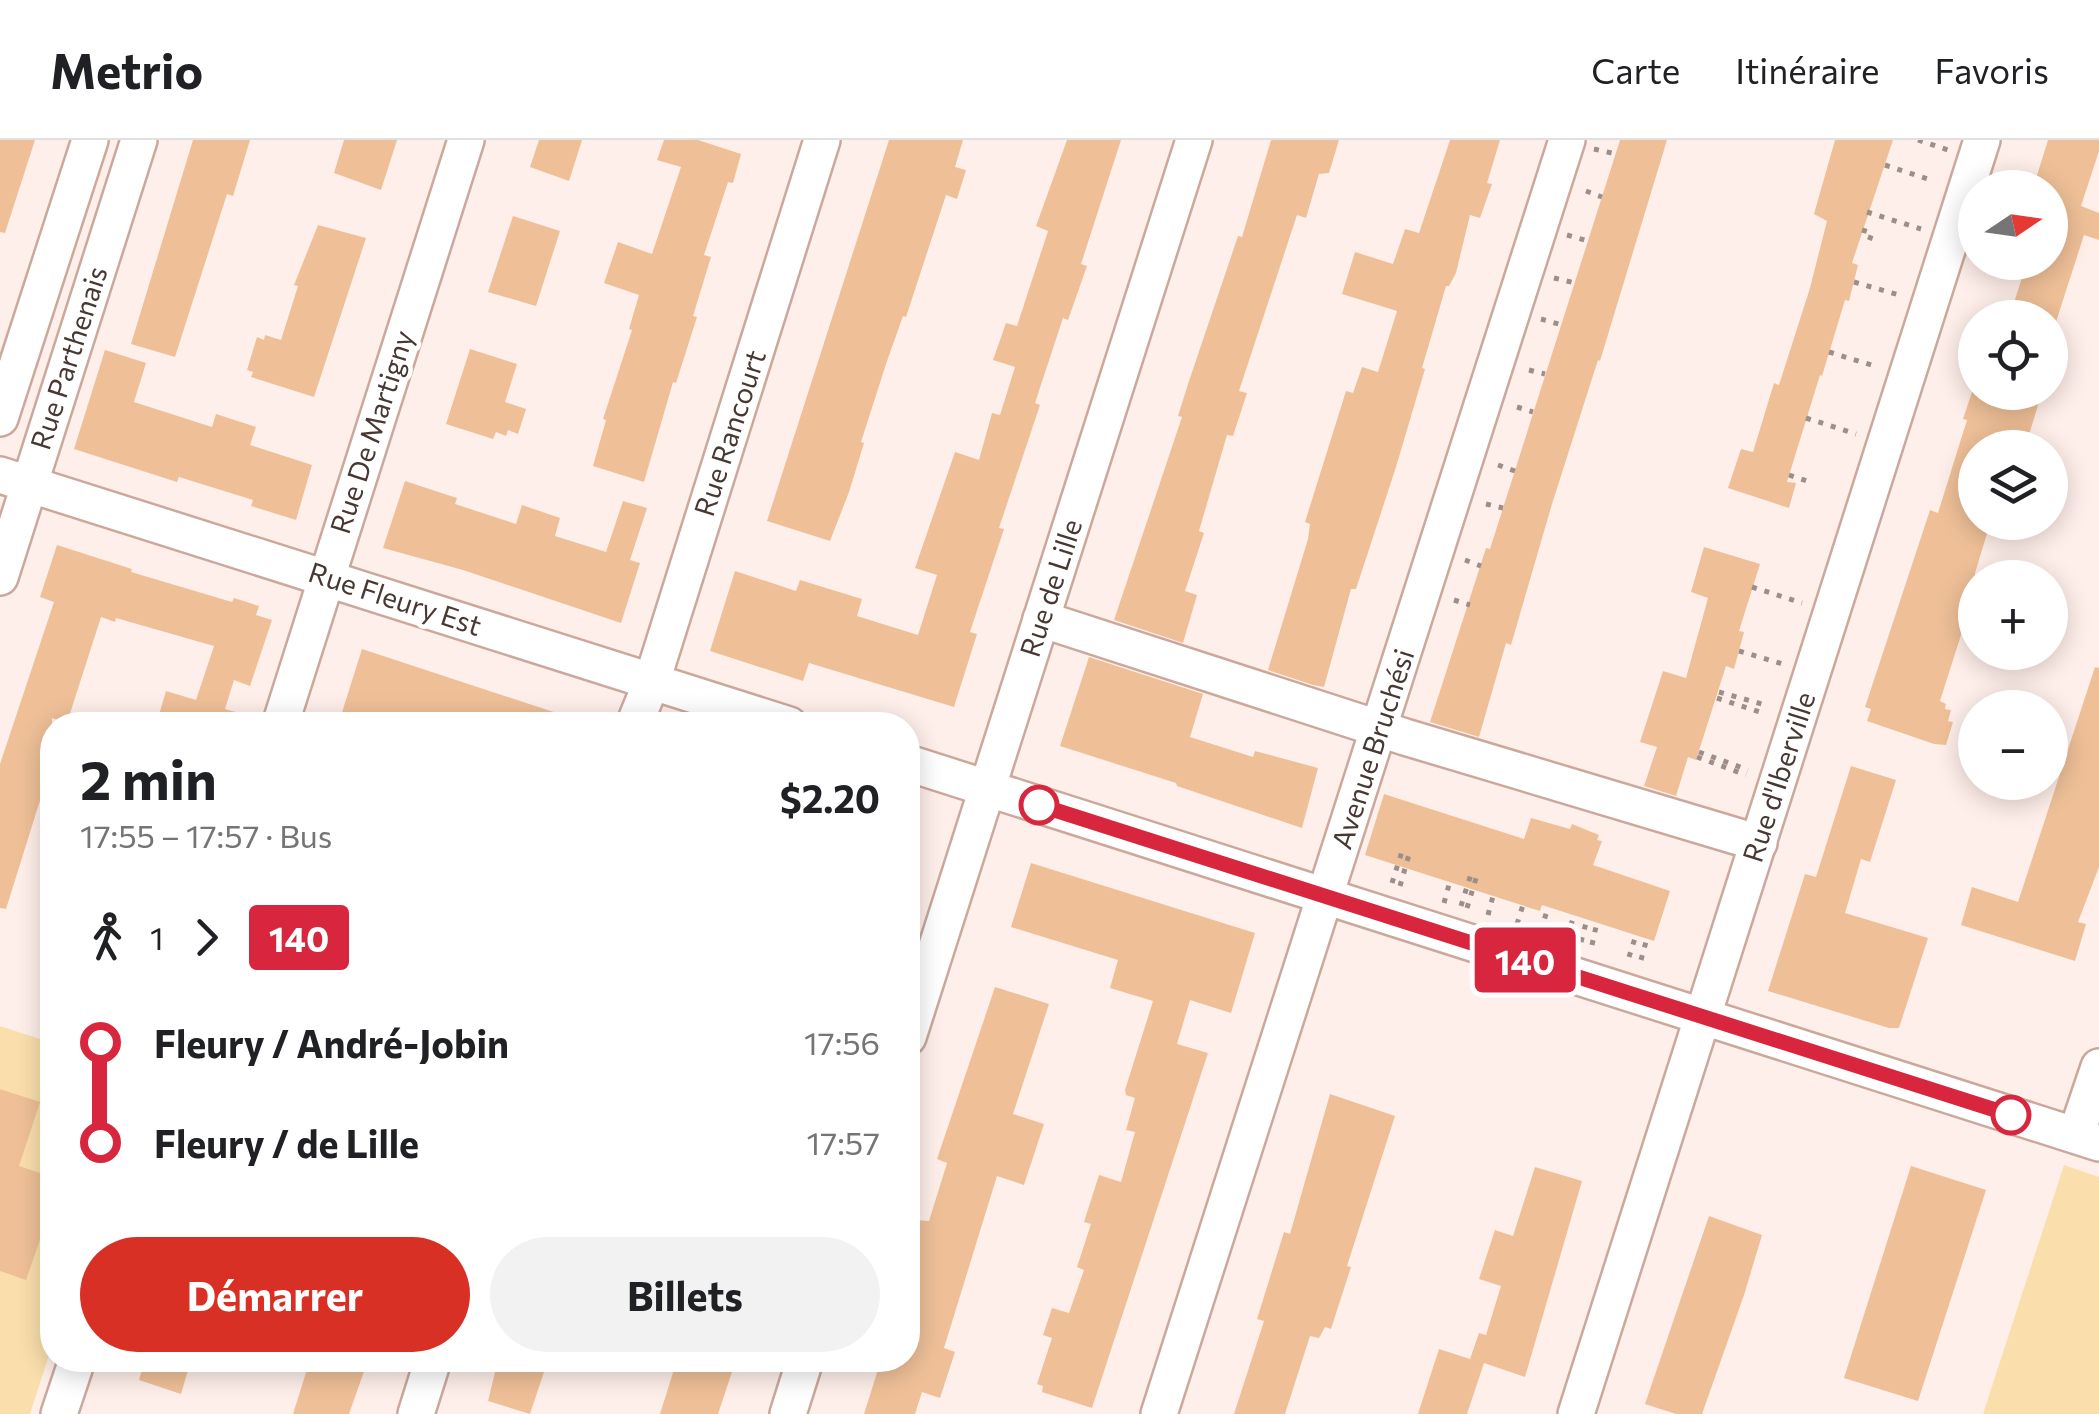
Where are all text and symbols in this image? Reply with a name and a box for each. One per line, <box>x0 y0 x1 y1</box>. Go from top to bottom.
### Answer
text: Metrio <box>50 40 203 99</box>
text: Carte <box>1591 48 1680 91</box>
text: Itinéraire <box>1735 48 1880 91</box>
text: Favoris <box>1935 48 2049 91</box>
north arrow <box>1958 170 2068 280</box>
map controls <box>1958 170 2068 800</box>
street label: Rue Parthenais <box>22 262 114 454</box>
button: locate <box>1958 300 2068 410</box>
street label: Rue De Martigny <box>322 326 420 538</box>
street label: Rue Rancourt <box>686 345 772 520</box>
button: layers <box>1958 430 2068 540</box>
street label: Rue de Lille <box>1012 514 1088 661</box>
street label: Rue Fleury Est <box>305 554 486 642</box>
button: + <box>1958 560 2068 670</box>
street label: Avenue Bruchési <box>1324 644 1420 853</box>
street label: Rue d'Iberville <box>1735 687 1822 866</box>
button: − <box>1958 690 2068 800</box>
text: 2 min <box>80 744 217 811</box>
text: $2.20 <box>780 774 880 821</box>
unlabelled marker <box>1020 786 1058 824</box>
text: 17:55 – 17:57 · Bus <box>80 815 332 855</box>
icon: walk <box>80 910 135 965</box>
icon: forward <box>179 910 234 965</box>
text: 140 <box>269 916 329 959</box>
text: 1 <box>150 917 164 957</box>
line badge: 140 <box>1468 928 1582 992</box>
text: 140 <box>1495 939 1555 982</box>
text: Fleury / André-Jobin <box>154 1019 509 1066</box>
text: 17:56 <box>804 1022 880 1062</box>
unlabelled marker <box>1992 1096 2030 1134</box>
text: Fleury / de Lille <box>154 1119 419 1166</box>
text: 17:57 <box>807 1122 880 1162</box>
button: Démarrer <box>80 1237 470 1352</box>
button: Billets <box>490 1237 880 1352</box>

